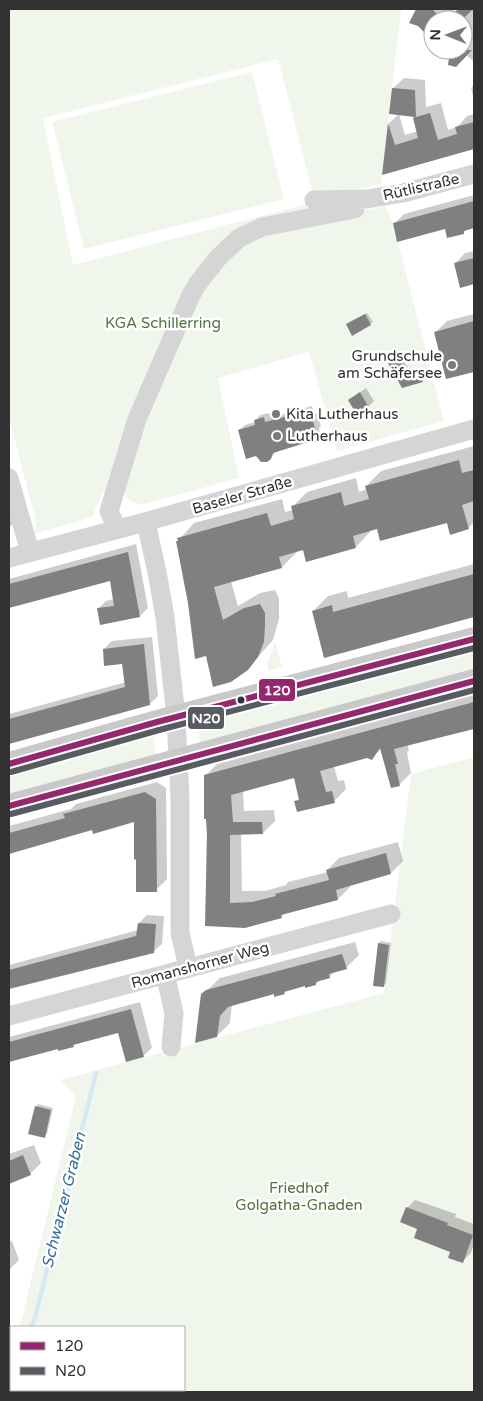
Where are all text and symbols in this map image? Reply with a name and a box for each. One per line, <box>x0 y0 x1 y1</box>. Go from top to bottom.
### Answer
north arrow <box>423 10 473 60</box>
text: N <box>427 29 444 41</box>
street label: Rütlistraße <box>381 169 461 205</box>
park label: KGA Schillerring <box>105 314 221 332</box>
place label: Grundschule am Schäfersee <box>338 347 442 382</box>
marker: Grundschule am Schäfersee <box>446 359 458 371</box>
place label: Kita Lutherhaus <box>286 405 399 423</box>
marker: Kita Lutherhaus <box>270 408 282 420</box>
place label: Lutherhaus <box>287 427 368 445</box>
marker: Lutherhaus <box>271 430 283 442</box>
street label: Baseler Straße <box>190 472 294 518</box>
line badge: 120 <box>258 678 296 702</box>
text: 120 <box>264 682 290 699</box>
unlabelled marker <box>236 695 246 705</box>
line badge: N20 <box>187 706 225 730</box>
text: N20 <box>192 710 221 727</box>
street label: Romanshorner Weg <box>129 938 271 992</box>
water label: Schwarzer Graben <box>37 1129 91 1270</box>
park label: Friedhof Golgatha-Gnaden <box>235 1179 363 1214</box>
legend <box>10 1326 185 1391</box>
text: 120 <box>55 1337 83 1355</box>
text: N20 <box>55 1362 86 1380</box>

